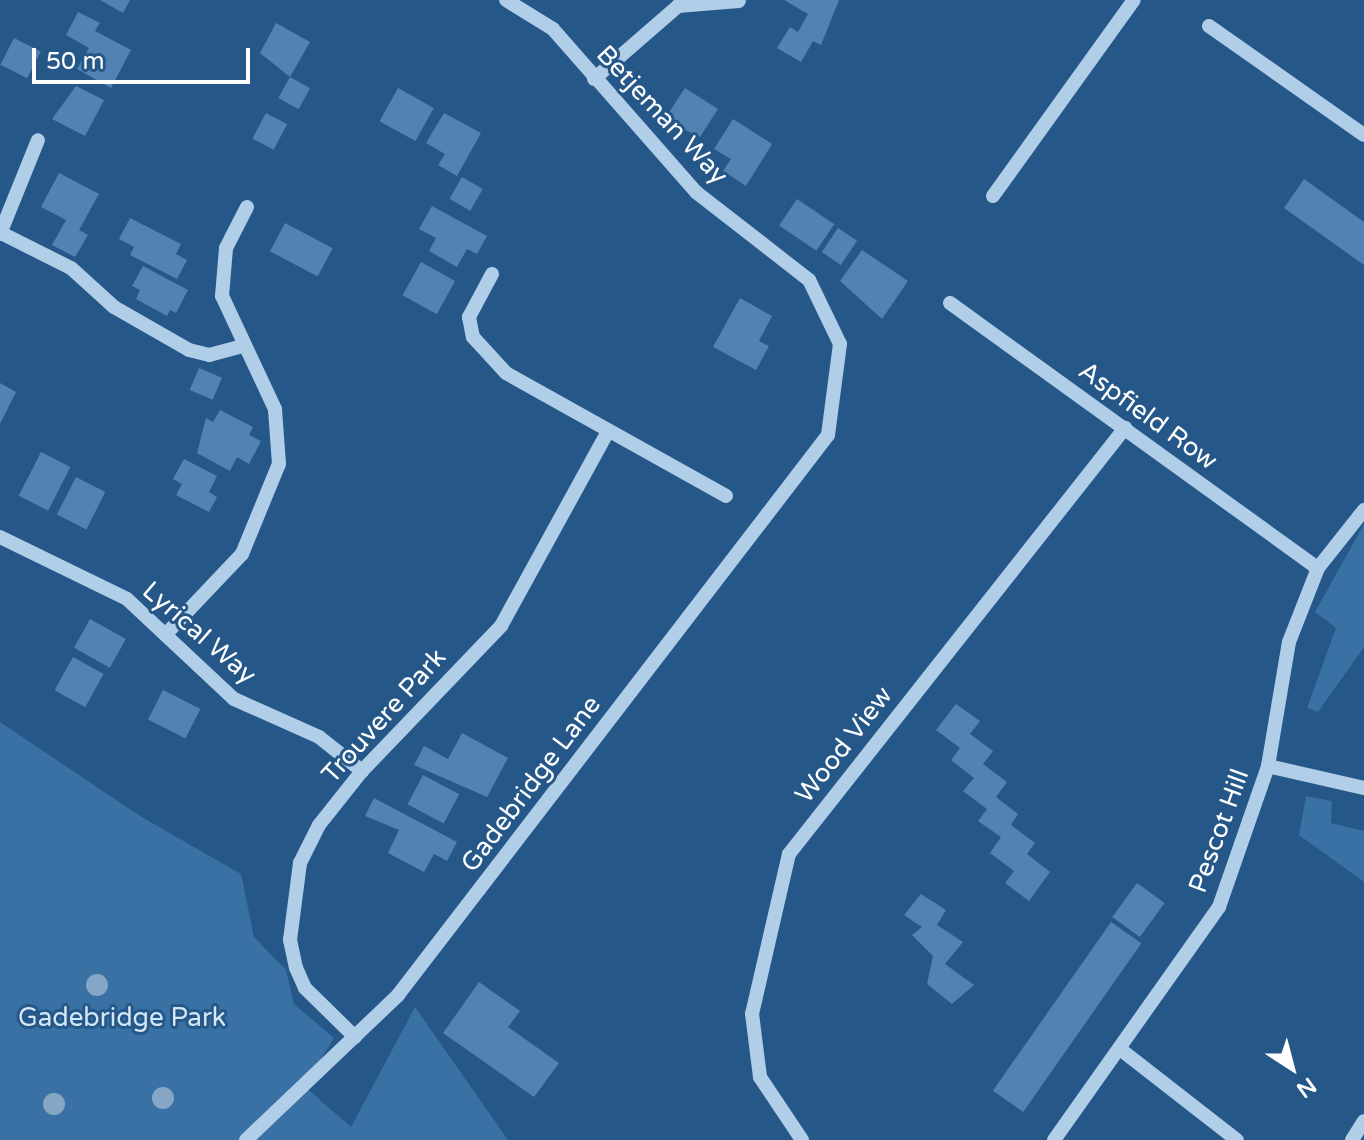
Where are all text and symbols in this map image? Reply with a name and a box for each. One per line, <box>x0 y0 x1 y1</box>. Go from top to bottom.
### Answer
scale bar <box>36 32 254 82</box>
street label: Betjeman Way <box>590 39 734 191</box>
text: 50 m <box>46 47 104 76</box>
street label: Aspfield Row <box>1073 355 1223 477</box>
street label: Lyrical Way <box>136 575 262 691</box>
street label: Trouvere Park <box>315 642 453 790</box>
street label: Wood View <box>789 680 899 810</box>
street label: Gadebridge Lane <box>455 690 607 878</box>
street label: Pescot Hill <box>1182 765 1256 897</box>
park label: Gadebridge Park <box>18 1002 226 1034</box>
north arrow <box>1252 1028 1332 1108</box>
text: N <box>1291 1072 1321 1103</box>

